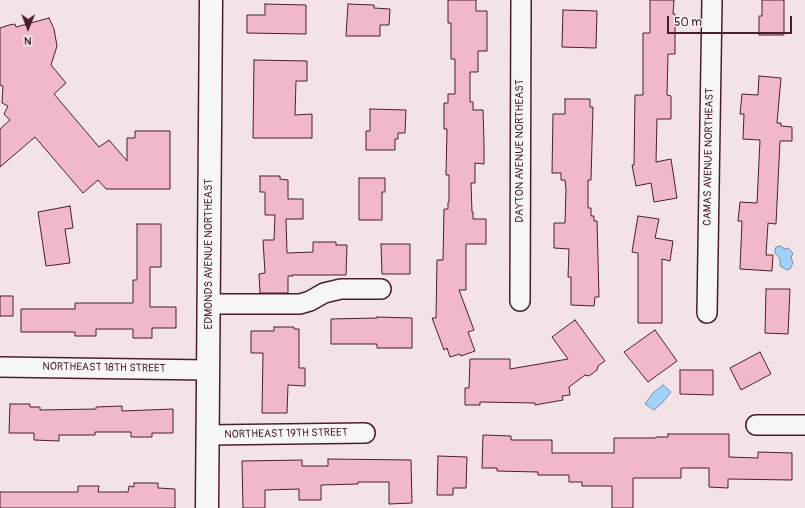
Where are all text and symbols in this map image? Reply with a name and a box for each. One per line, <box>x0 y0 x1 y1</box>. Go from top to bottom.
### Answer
north arrow <box>8 8 48 48</box>
scale bar <box>669 8 794 34</box>
text: 50 m <box>674 15 702 30</box>
text: N <box>24 34 32 47</box>
street label: DAYTON AVENUE NORTHEAST <box>513 79 527 223</box>
street label: CAMAS AVENUE NORTHEAST <box>701 88 717 226</box>
street label: EDMONDS AVENUE NORTHEAST <box>202 179 216 329</box>
street label: NORTHEAST 18TH STREET <box>42 360 166 376</box>
street label: NORTHEAST 19TH STREET <box>224 426 348 442</box>

